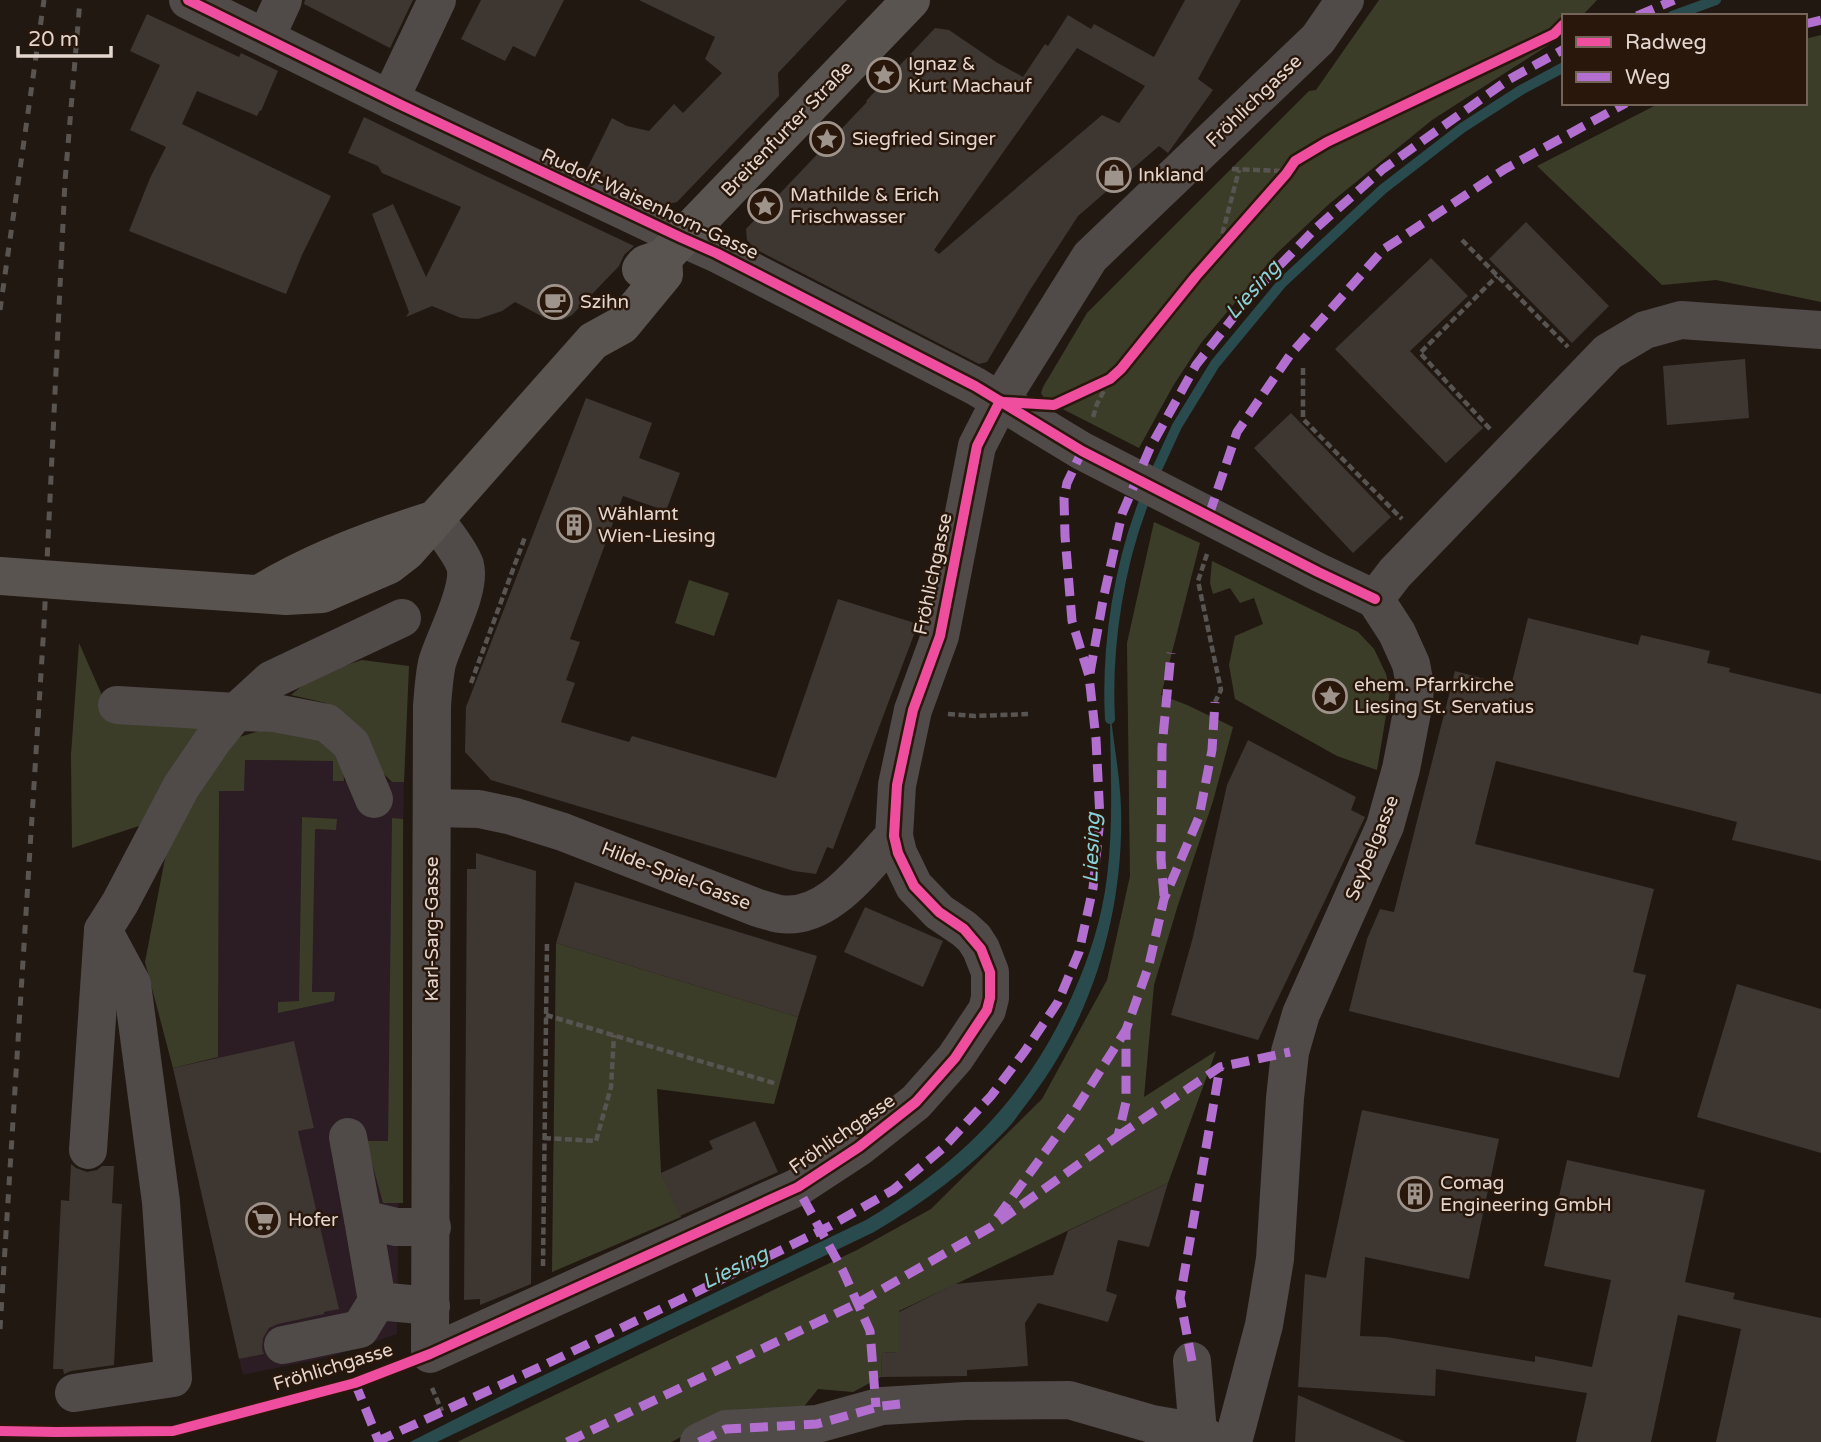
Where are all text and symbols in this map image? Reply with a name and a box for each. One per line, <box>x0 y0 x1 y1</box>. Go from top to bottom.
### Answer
scale bar <box>18 14 110 58</box>
legend <box>1562 14 1807 105</box>
text: 20 m <box>28 27 79 52</box>
text: Radweg <box>1625 30 1707 55</box>
street label: Fröhlichgasse <box>1202 50 1306 152</box>
place label: Ignaz & Kurt Machauf <box>908 53 1033 97</box>
place icon: Ignaz & Kurt Machauf <box>865 56 903 94</box>
street label: Breitenfurter Straße <box>717 57 857 201</box>
text: Weg <box>1625 65 1670 90</box>
place icon: Siegfried Singer <box>808 120 846 158</box>
place label: Siegfried Singer <box>852 128 997 150</box>
street label: Rudolf-Waisenhorn-Gasse <box>538 144 762 264</box>
shop icon: Inkland <box>1095 156 1133 194</box>
place label: Inkland <box>1138 164 1204 186</box>
place label: Mathilde & Erich Frischwasser <box>790 184 939 228</box>
place icon: Mathilde & Erich Frischwasser <box>746 187 784 225</box>
water label: Liesing <box>1220 254 1287 325</box>
cafe icon: Szihn <box>536 283 574 321</box>
place label: Szihn <box>580 291 629 313</box>
place label: Wählamt Wien-Liesing <box>598 503 716 547</box>
building icon: Wählamt Wien-Liesing <box>555 506 593 544</box>
street label: Fröhlichgasse <box>909 511 957 637</box>
place label: ehem. Pfarrkirche Liesing St. Servatius <box>1354 674 1534 718</box>
place icon: ehem. Pfarrkirche Liesing St. Servatius <box>1311 677 1349 715</box>
street label: Seybelgasse <box>1341 792 1403 904</box>
water label: Liesing <box>1078 811 1106 884</box>
street label: Hilde-Spiel-Gasse <box>598 837 754 915</box>
street label: Karl-Sarg-Gasse <box>421 857 443 1001</box>
street label: Fröhlichgasse <box>785 1089 899 1179</box>
place label: Comag Engineering GmbH <box>1440 1172 1612 1216</box>
building icon: Comag Engineering GmbH <box>1396 1175 1434 1213</box>
supermarket icon: Hofer <box>244 1201 282 1239</box>
place label: Hofer <box>288 1209 339 1231</box>
water label: Liesing <box>698 1241 774 1295</box>
street label: Fröhlichgasse <box>271 1338 395 1396</box>

